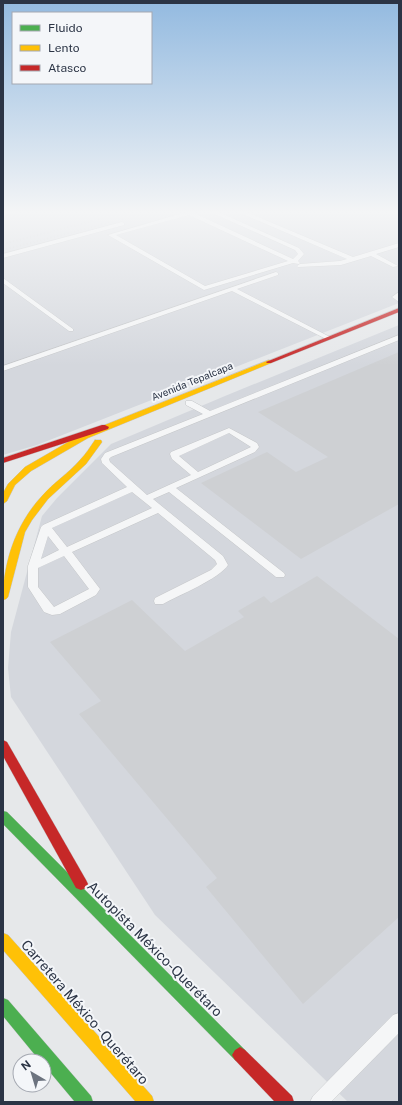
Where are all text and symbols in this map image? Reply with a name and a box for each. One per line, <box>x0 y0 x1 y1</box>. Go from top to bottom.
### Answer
legend <box>12 12 152 84</box>
text: Fluido <box>48 21 83 35</box>
text: Lento <box>48 41 80 55</box>
text: Atasco <box>48 61 87 75</box>
street label: Avenida Tepalcapa <box>150 359 234 403</box>
street label: Autopista México-Querétaro <box>84 878 226 1020</box>
street label: Carretera México - Querétaro <box>18 937 152 1087</box>
north arrow <box>12 1053 52 1093</box>
text: N <box>19 1058 33 1072</box>

